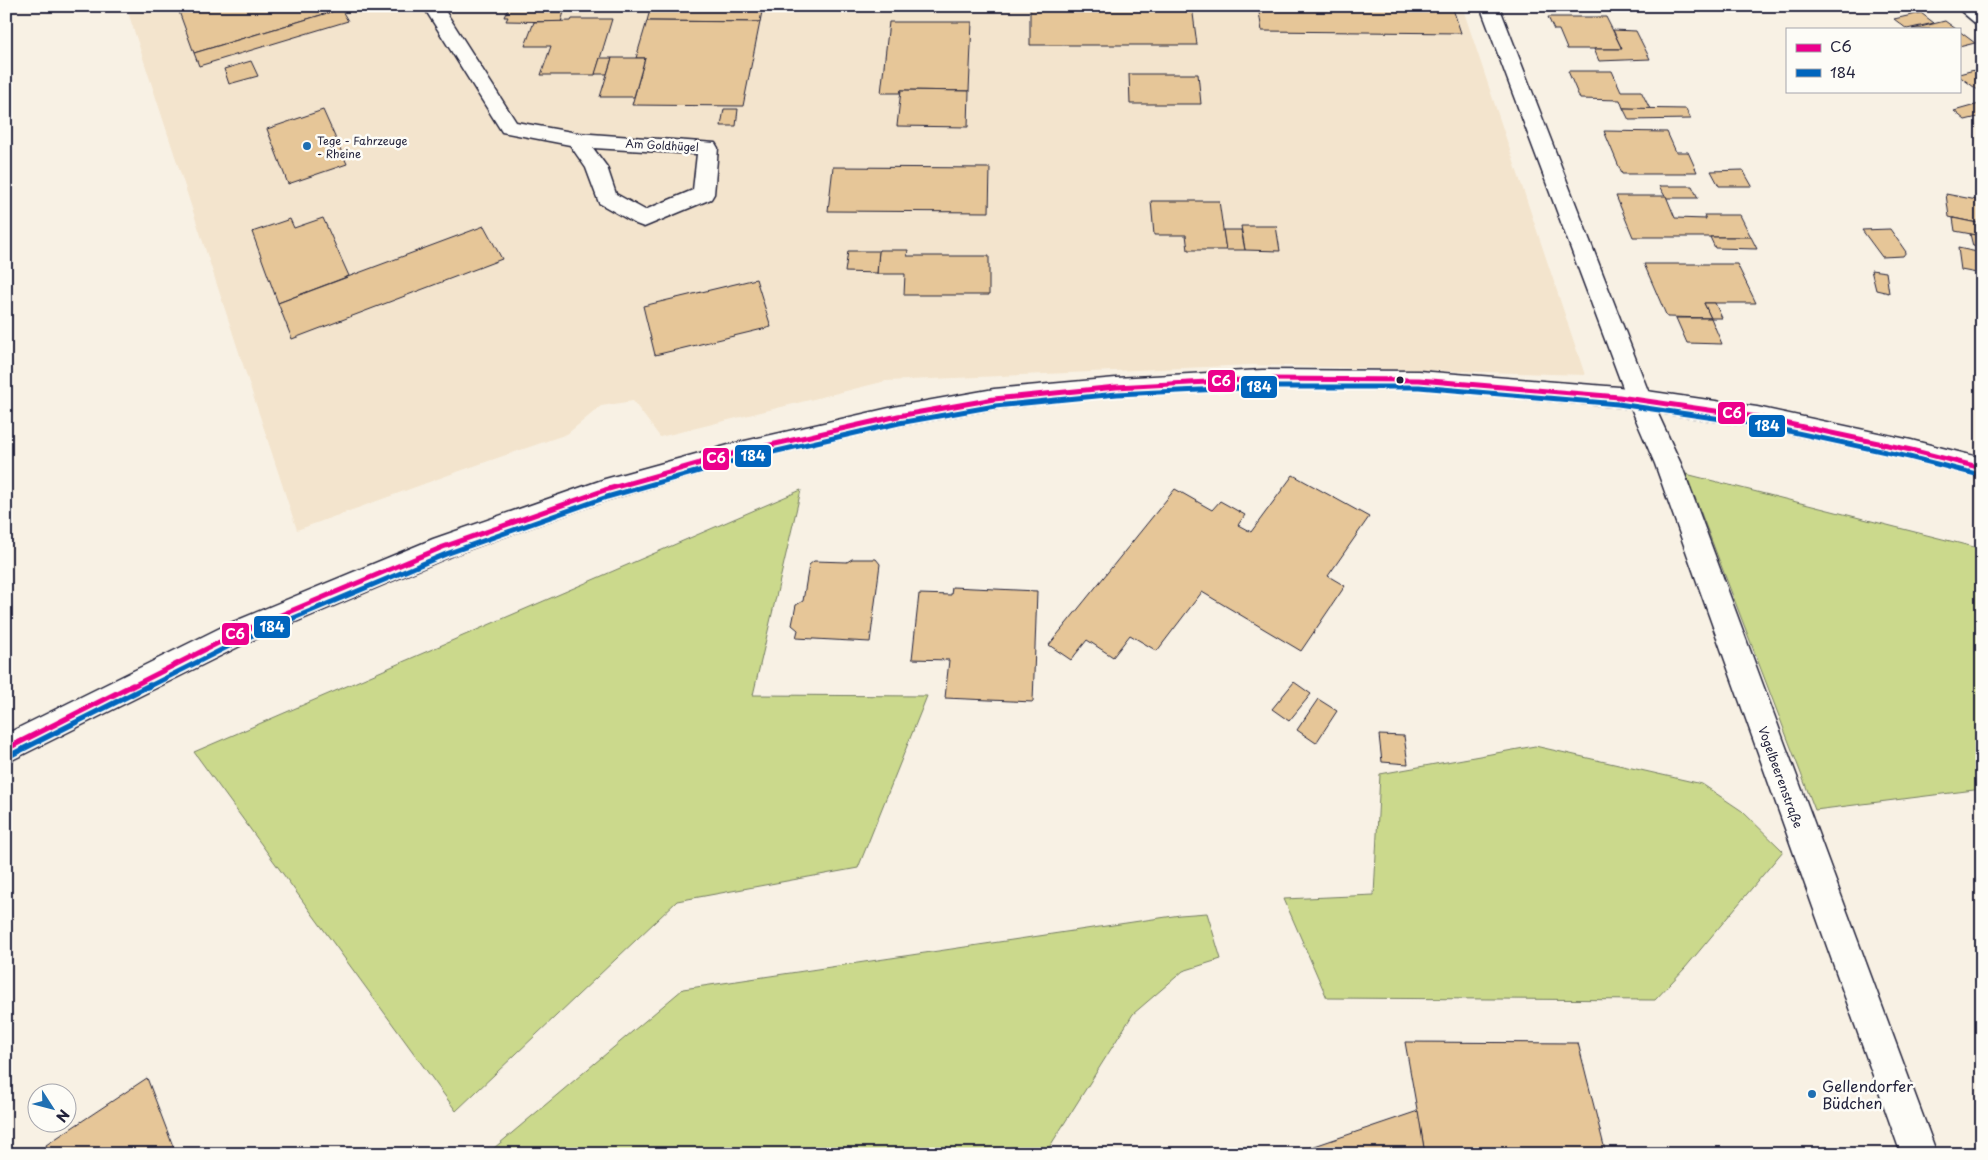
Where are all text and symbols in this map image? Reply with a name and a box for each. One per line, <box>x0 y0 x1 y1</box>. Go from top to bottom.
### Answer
legend <box>1786 28 1960 92</box>
text: C6 <box>1830 34 1852 57</box>
text: 184 <box>1830 60 1856 83</box>
place label: Tege - Fahrzeuge - Rheine <box>317 132 407 162</box>
street label: Am Goldhügel <box>625 135 699 155</box>
marker: Tege - Fahrzeuge - Rheine <box>301 140 313 152</box>
line badge: C6 <box>1207 369 1236 393</box>
text: C6 <box>1211 370 1231 391</box>
line badge: 184 <box>1240 375 1278 399</box>
unlabelled marker <box>1395 375 1405 385</box>
text: 184 <box>1247 376 1272 397</box>
line badge: C6 <box>1717 401 1746 425</box>
text: C6 <box>1722 402 1742 423</box>
line badge: 184 <box>1748 414 1786 438</box>
text: 184 <box>1755 415 1780 436</box>
line badge: 184 <box>734 444 772 468</box>
text: 184 <box>741 445 766 466</box>
line badge: C6 <box>702 447 730 471</box>
text: C6 <box>706 447 726 468</box>
line badge: 184 <box>253 615 291 639</box>
text: 184 <box>260 616 285 637</box>
line badge: C6 <box>221 622 250 646</box>
text: C6 <box>225 623 245 644</box>
street label: Vogelbeerenstraße <box>1754 724 1808 830</box>
place label: Gellendorfer Büdchen <box>1822 1074 1913 1114</box>
north arrow <box>28 1082 78 1132</box>
marker: Gellendorfer Büdchen <box>1806 1088 1818 1100</box>
text: N <box>51 1105 75 1127</box>

